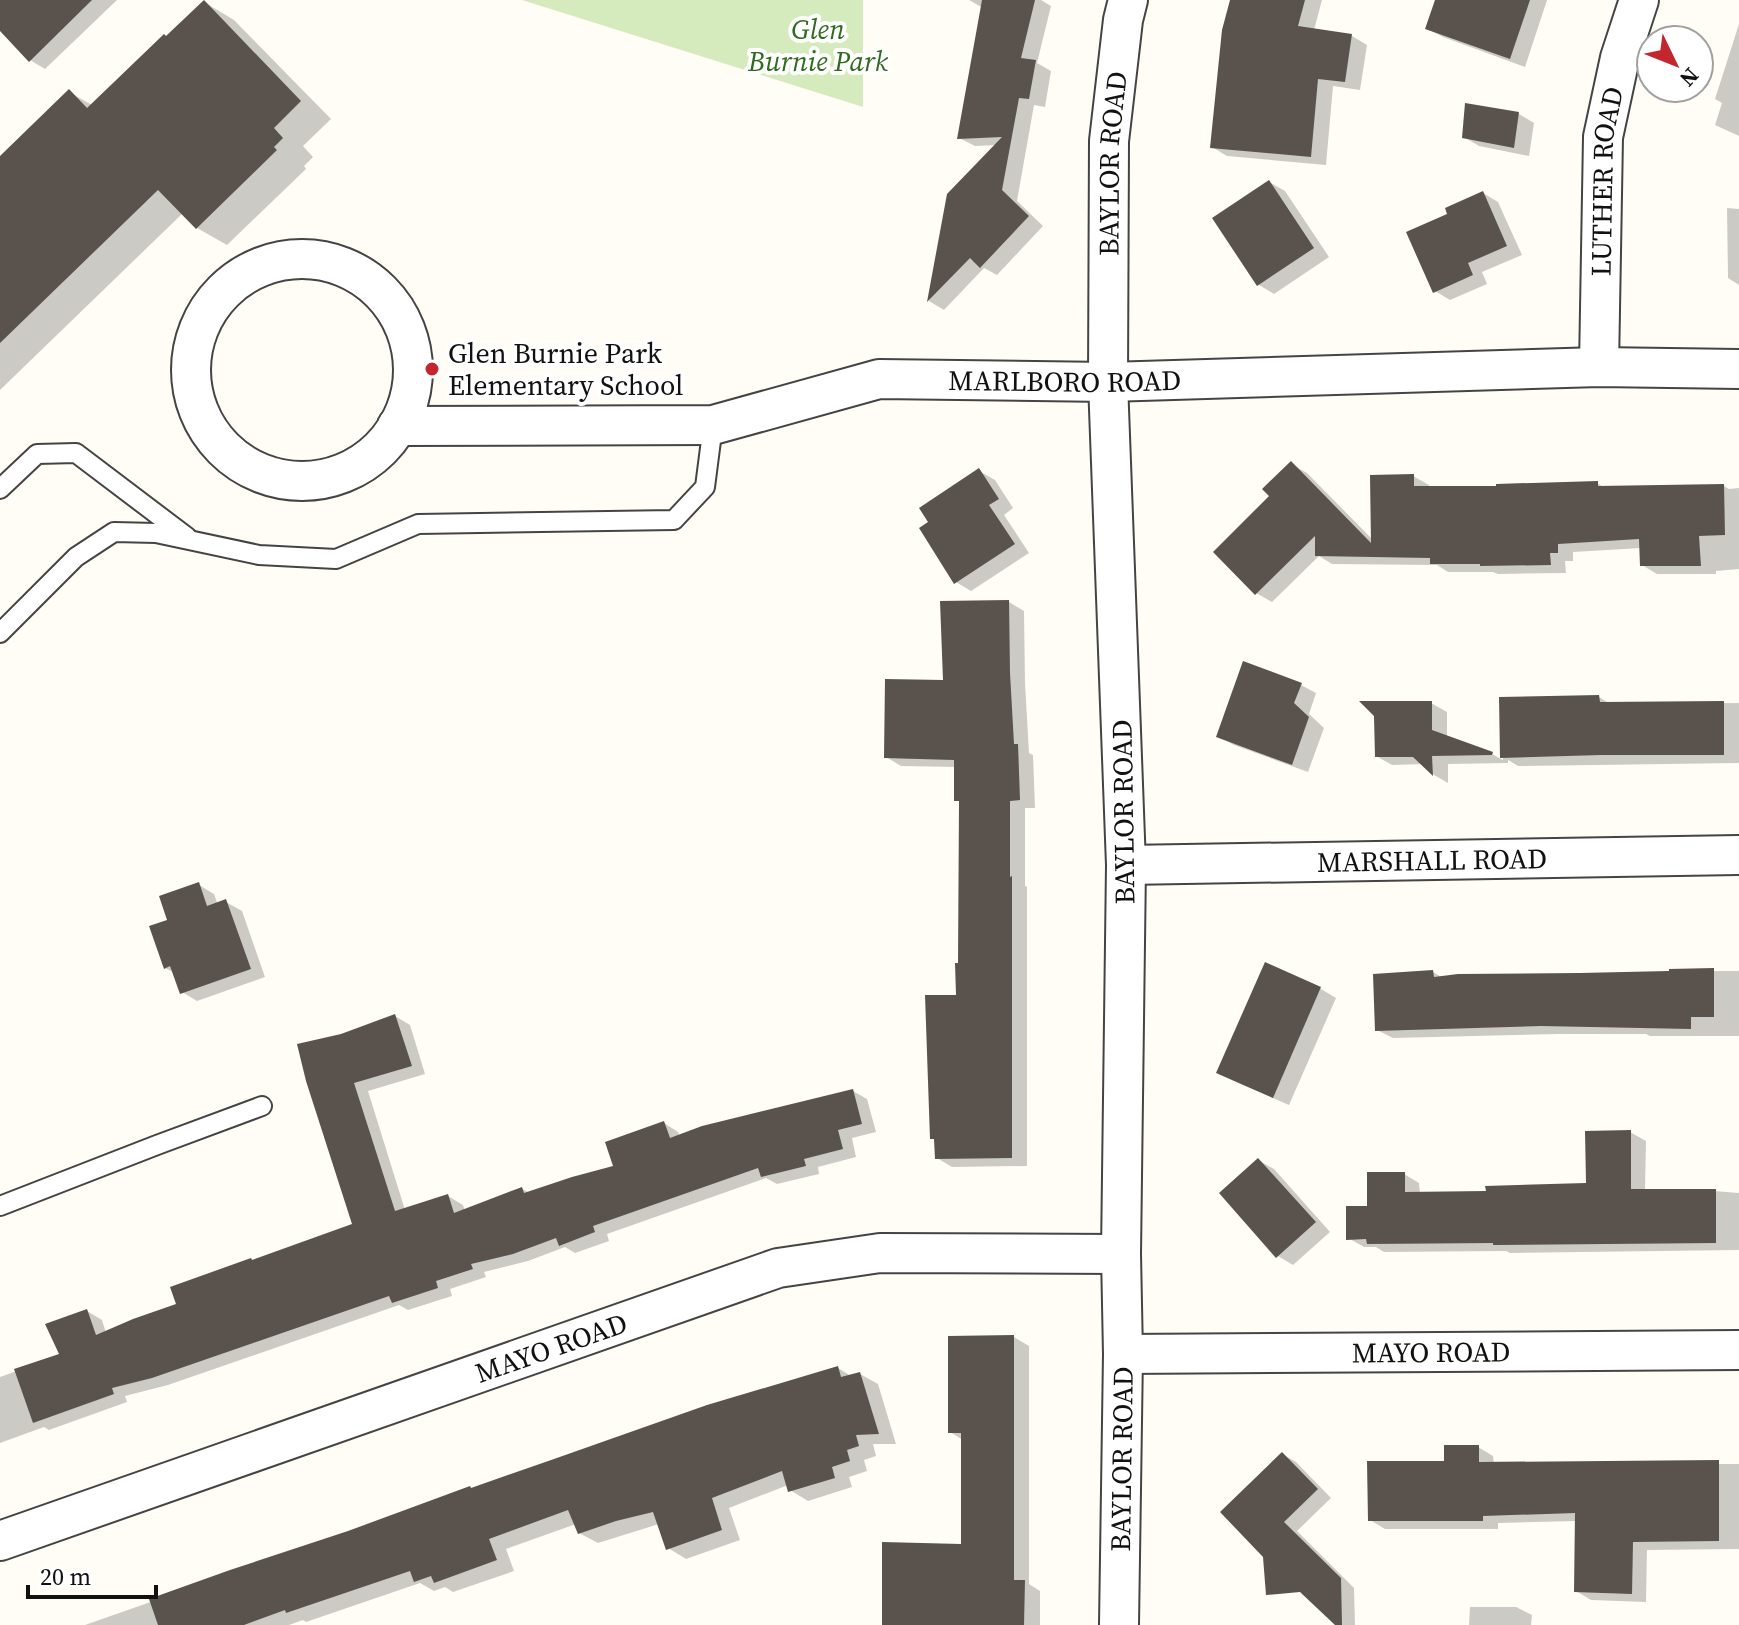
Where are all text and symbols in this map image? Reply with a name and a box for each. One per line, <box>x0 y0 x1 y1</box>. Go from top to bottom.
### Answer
park label: Glen Burnie Park <box>747 10 889 80</box>
north arrow <box>1635 24 1715 104</box>
text: N <box>1673 62 1706 94</box>
street label: BAYLOR ROAD <box>1090 69 1136 256</box>
street label: LUTHER ROAD <box>1582 83 1632 277</box>
place label: Glen Burnie Park Elementary School <box>448 334 683 404</box>
marker: Glen Burnie Park Elementary School <box>423 360 441 378</box>
street label: MARLBORO ROAD <box>948 361 1182 401</box>
street label: BAYLOR ROAD <box>1102 719 1144 905</box>
street label: MARSHALL ROAD <box>1317 839 1547 881</box>
street label: MAYO ROAD <box>470 1303 632 1392</box>
street label: MAYO ROAD <box>1352 1332 1510 1372</box>
street label: BAYLOR ROAD <box>1101 1366 1142 1552</box>
scale bar <box>28 1549 156 1599</box>
text: 20 m <box>40 1560 91 1593</box>

